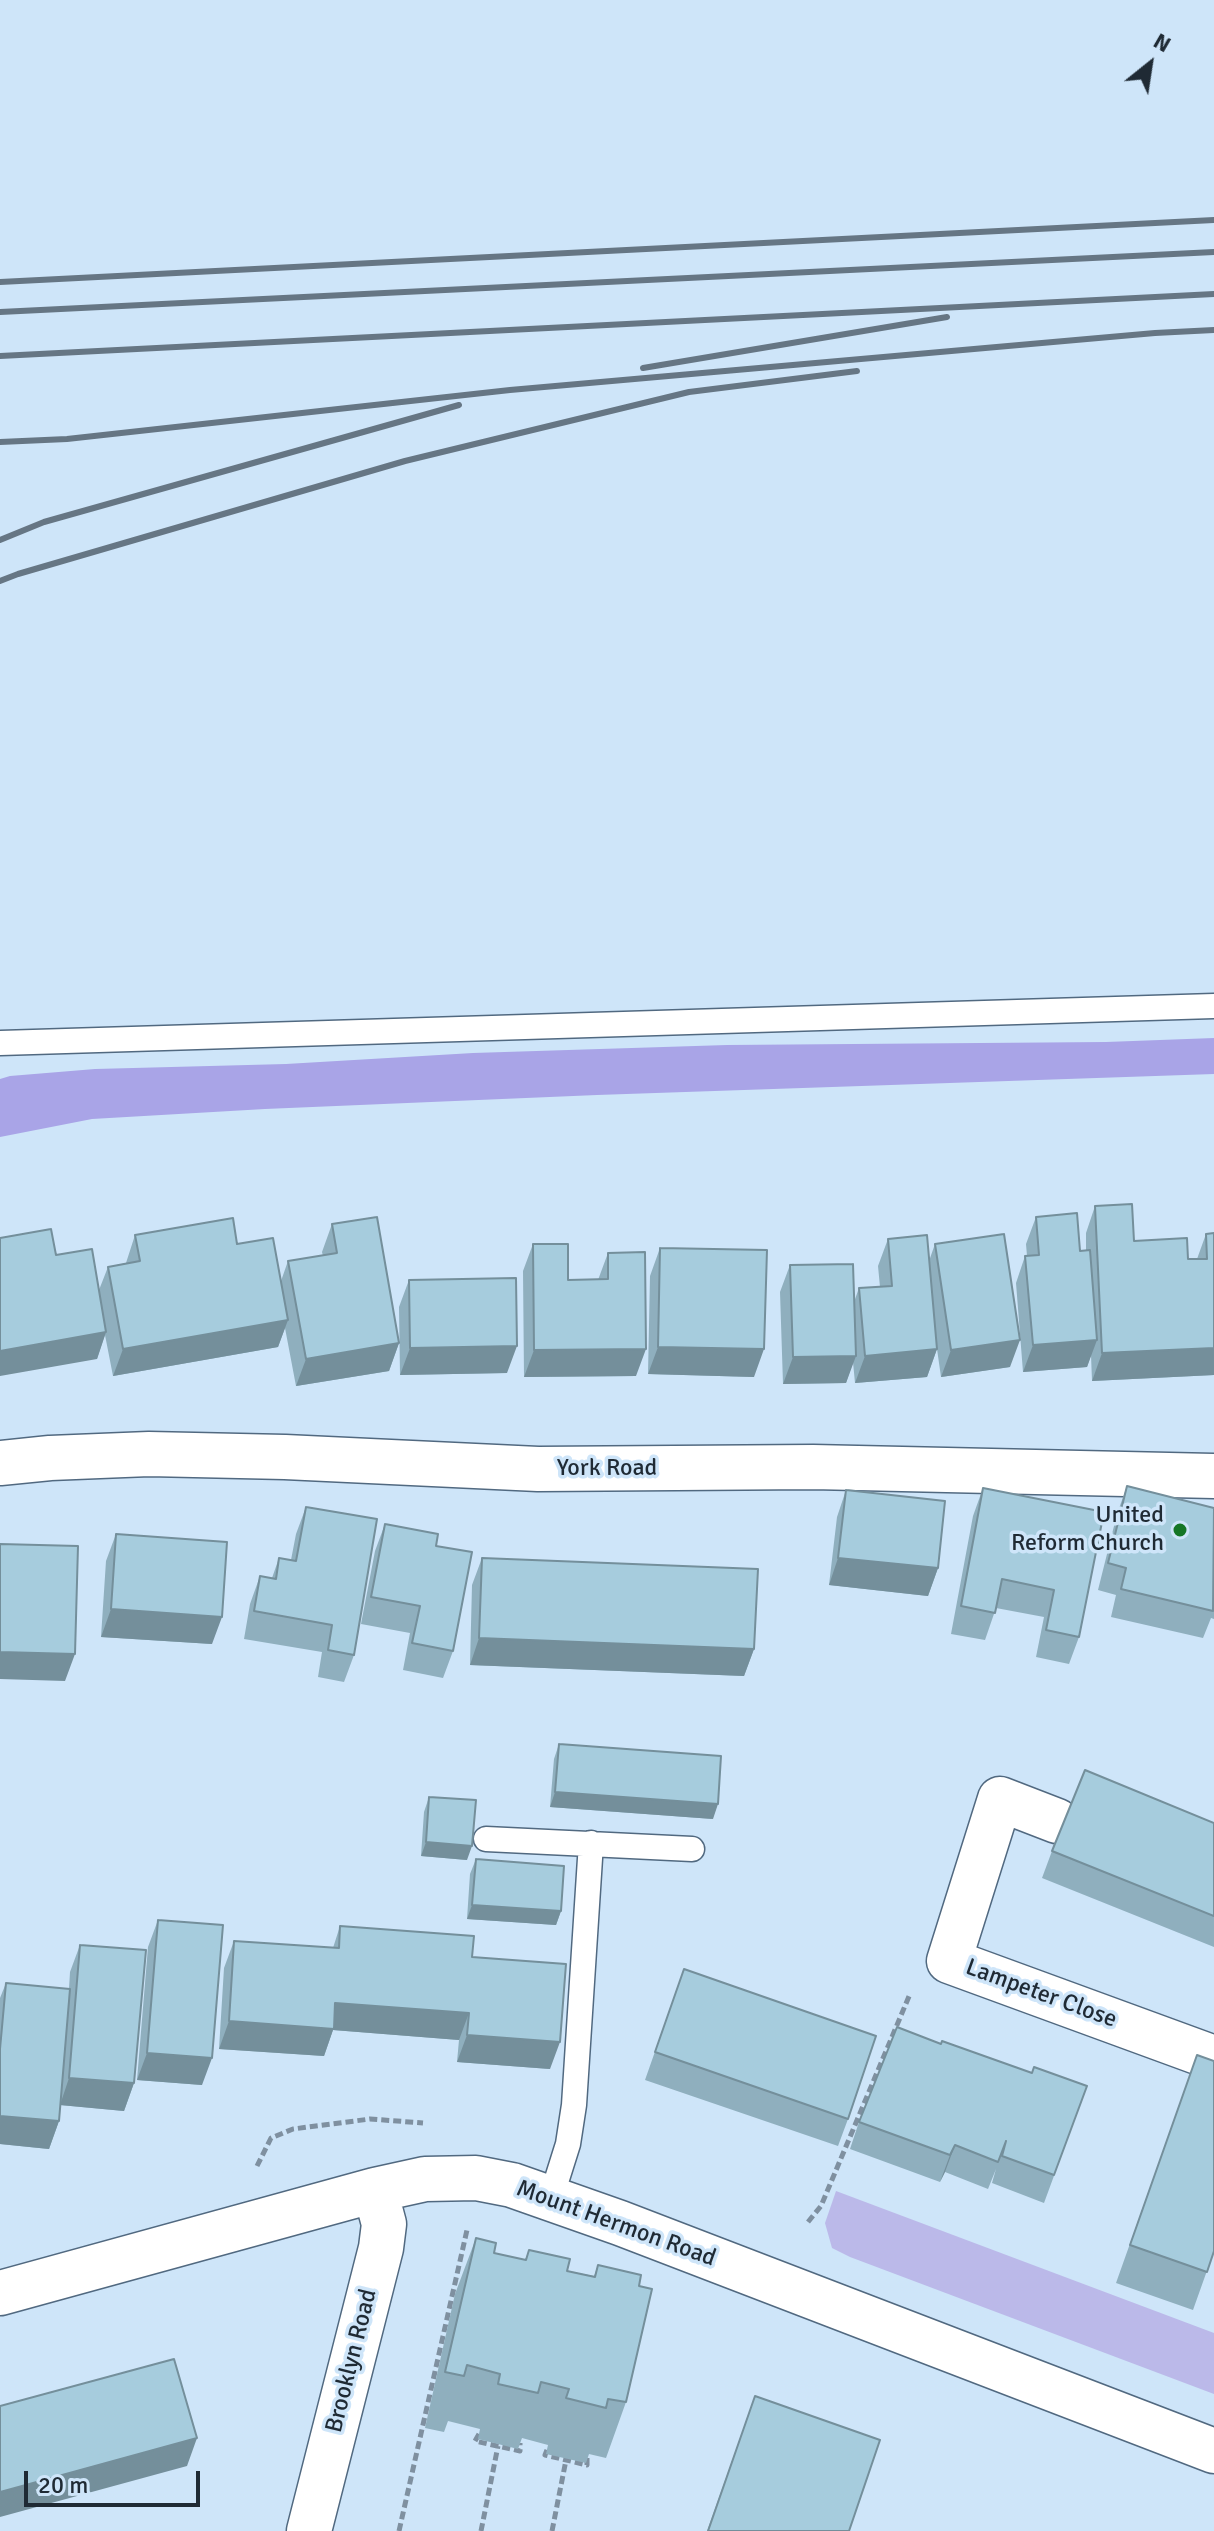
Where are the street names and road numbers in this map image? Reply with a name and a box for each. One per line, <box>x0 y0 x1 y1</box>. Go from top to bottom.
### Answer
street label: York Road <box>557 1455 657 1483</box>
street label: Lampeter Close <box>961 1953 1121 2035</box>
street label: Mount Hermon Road <box>512 2175 720 2273</box>
street label: Brooklyn Road <box>320 2286 384 2436</box>

